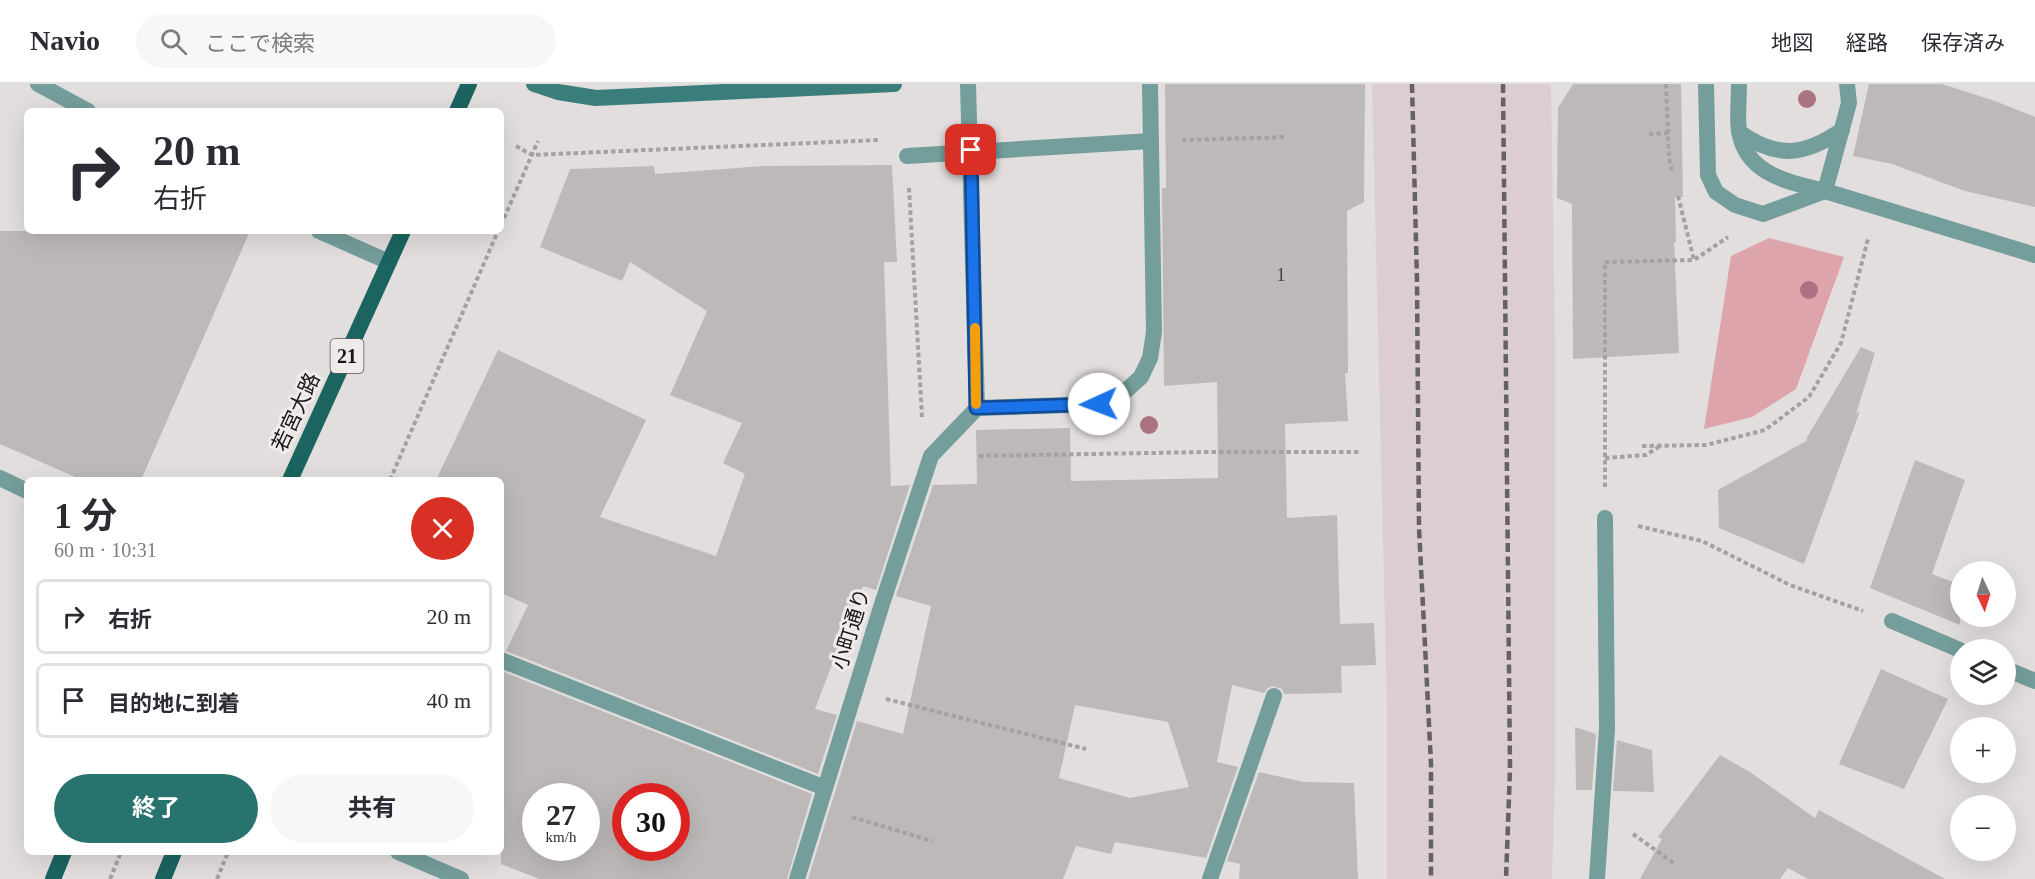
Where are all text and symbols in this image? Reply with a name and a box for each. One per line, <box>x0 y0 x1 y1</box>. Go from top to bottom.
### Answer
search box <box>136 14 556 68</box>
text: Navio <box>30 25 100 56</box>
icon: search <box>157 25 190 58</box>
text: ここで検索 <box>205 31 315 56</box>
text: 地図 <box>1771 31 1813 55</box>
text: 経路 <box>1846 31 1888 55</box>
text: 保存済み <box>1921 31 2005 55</box>
pin <box>945 124 996 175</box>
text: 20 m <box>153 128 241 174</box>
icon: right <box>54 132 132 210</box>
icon: arrive <box>954 133 987 166</box>
text: 右折 <box>153 184 207 214</box>
house number: 1 <box>1277 265 1286 285</box>
road number: 21 <box>330 339 364 373</box>
street label: 若宮大路 <box>267 369 325 455</box>
position arrow <box>1067 372 1131 436</box>
text: 1 分 <box>54 496 117 536</box>
button: close <box>411 497 474 560</box>
text: 60 m · 10:31 <box>54 539 157 561</box>
north arrow <box>1950 561 2016 627</box>
map controls <box>1950 561 2016 861</box>
street label: 小町通り <box>827 585 875 673</box>
icon: right <box>57 600 90 633</box>
text: 20 m <box>426 604 471 629</box>
text: 右折 <box>108 607 152 632</box>
button: layers <box>1950 639 2016 705</box>
icon: arrive <box>57 684 90 717</box>
text: 40 m <box>426 688 471 713</box>
text: 目的地に到着 <box>108 691 240 716</box>
button: + <box>1950 717 2016 783</box>
button: 終了 <box>54 774 258 843</box>
button: 共有 <box>270 774 474 843</box>
speed limit sign: 30 <box>612 783 690 861</box>
button: − <box>1950 795 2016 861</box>
text: 27 <box>546 798 576 831</box>
text: km/h <box>546 829 576 845</box>

